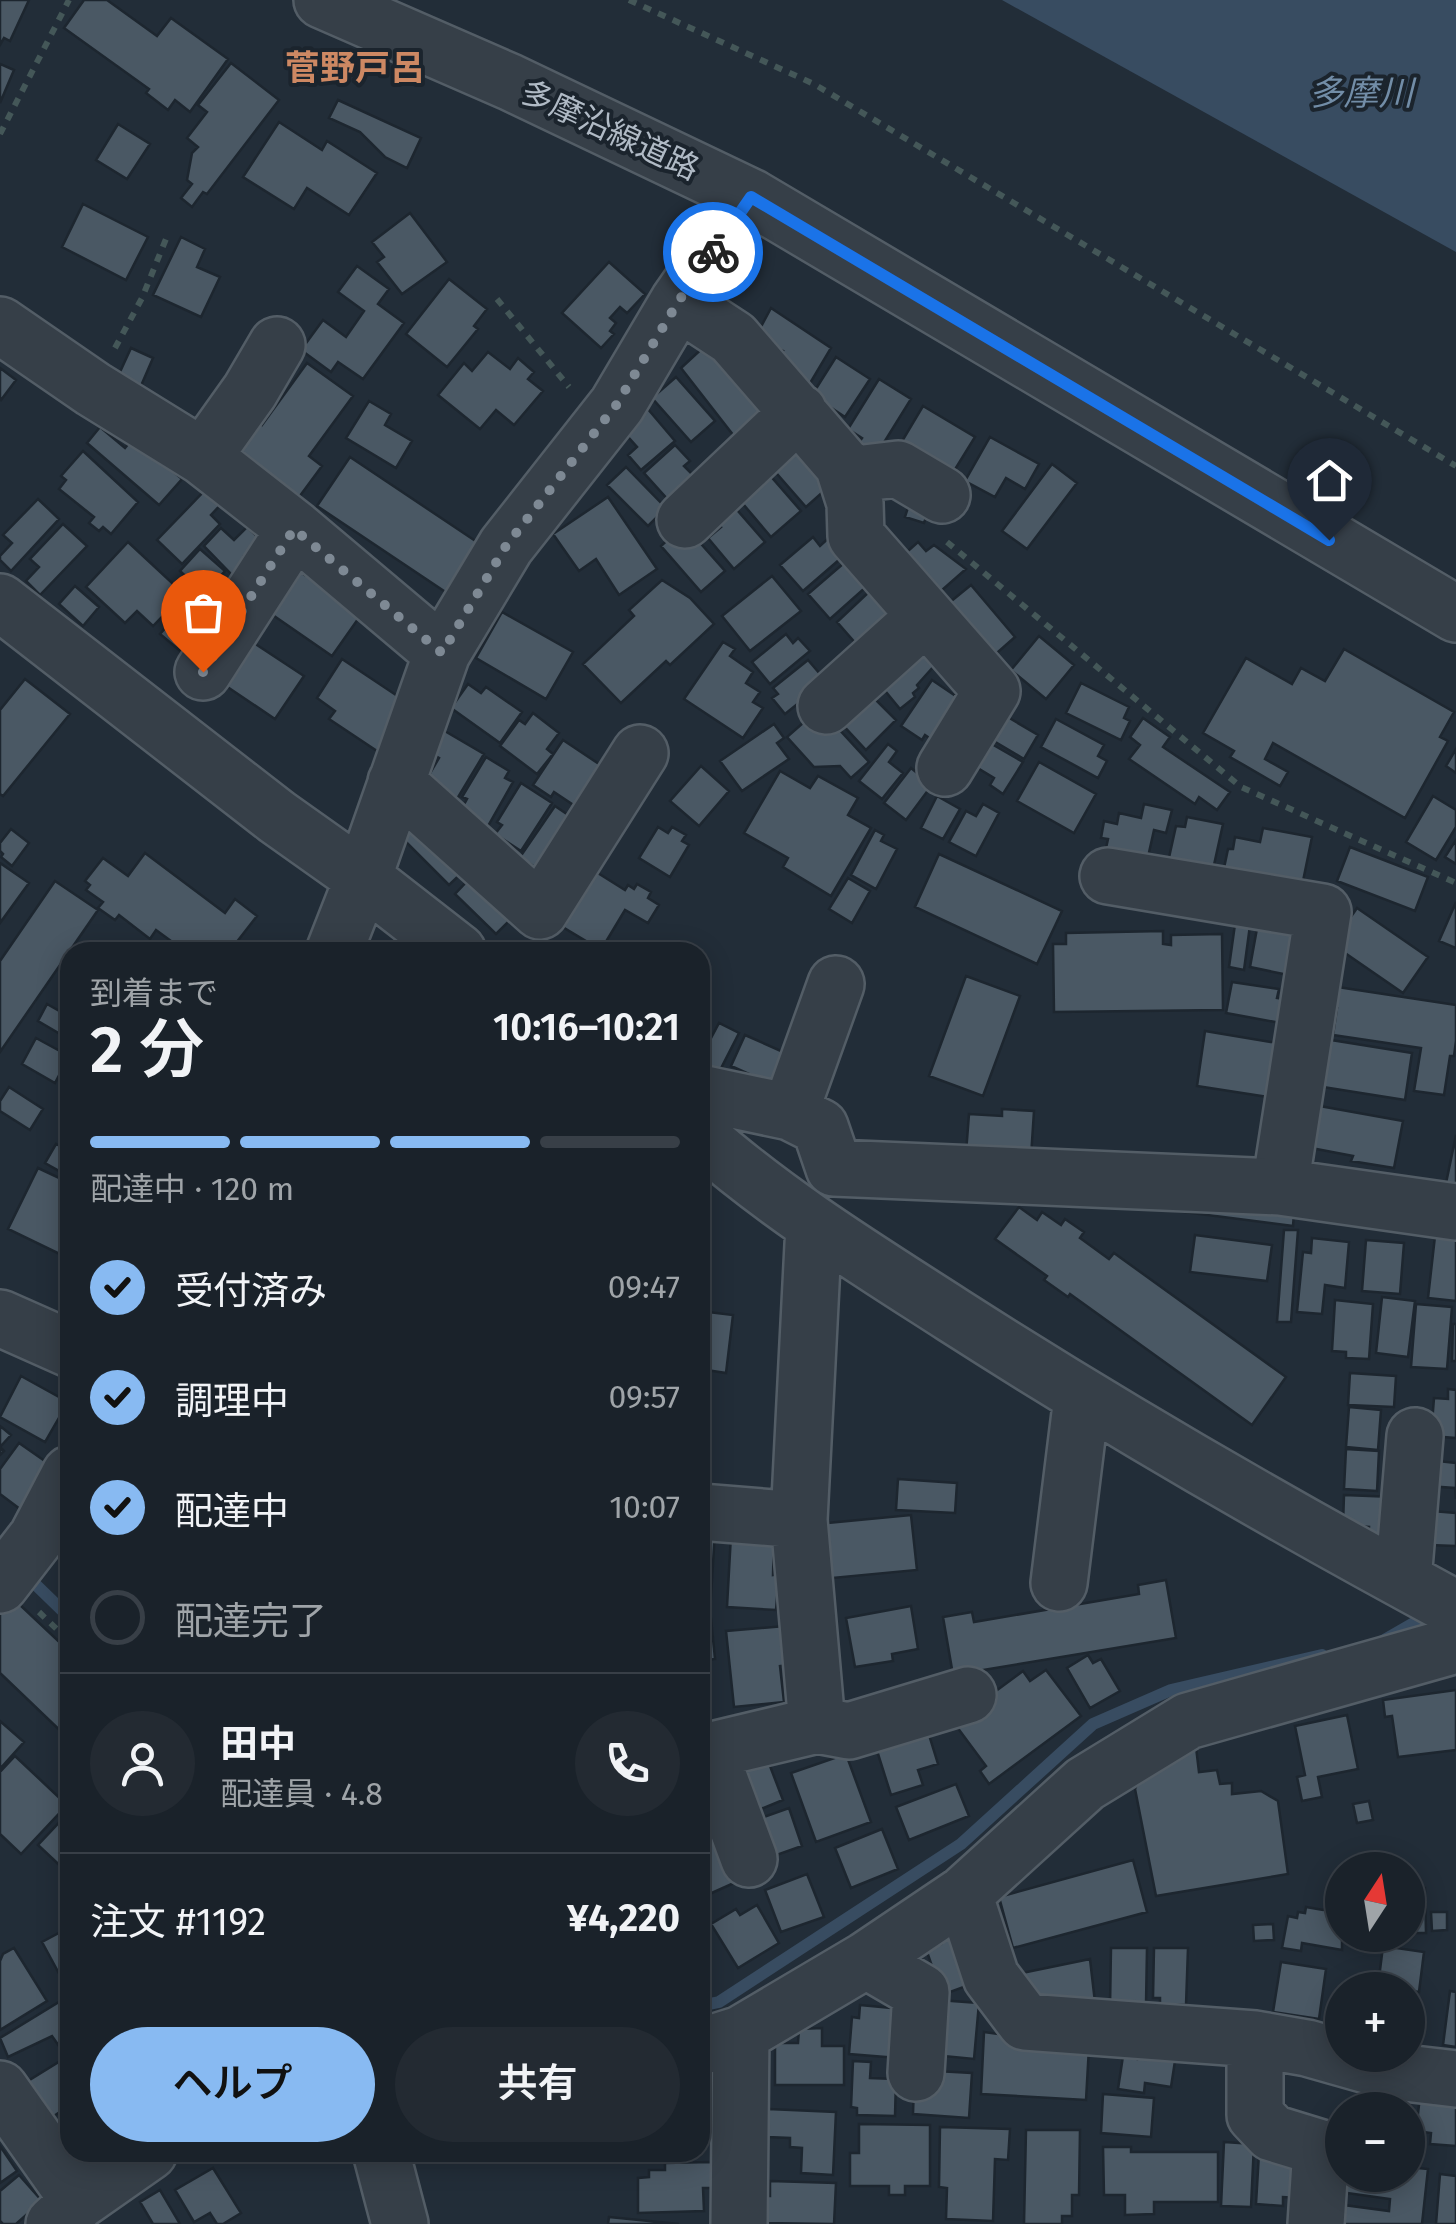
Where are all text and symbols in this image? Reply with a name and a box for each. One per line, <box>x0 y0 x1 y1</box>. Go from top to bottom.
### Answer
district label: 菅野戸呂 <box>285 47 425 89</box>
street label: 多摩沿線道路 <box>515 72 705 188</box>
water label: 多摩川 <box>1308 72 1417 114</box>
courier <box>663 202 763 302</box>
icon: bike <box>686 225 741 280</box>
pin <box>1287 438 1372 541</box>
icon: home <box>1302 453 1357 508</box>
pin <box>161 570 246 673</box>
icon: bag <box>176 585 231 640</box>
text: 到着まで <box>90 974 218 1012</box>
text: 10:16–10:21 <box>493 1004 680 1050</box>
text: 2 分 <box>90 1011 204 1089</box>
text: 配達中 · 120 m <box>90 1170 294 1208</box>
icon: check <box>90 1260 145 1315</box>
text: 受付済み <box>175 1268 327 1314</box>
text: 09:47 <box>608 1268 680 1306</box>
icon: check <box>90 1370 145 1425</box>
text: 調理中 <box>175 1378 289 1424</box>
text: 09:57 <box>608 1378 680 1416</box>
icon: check <box>90 1480 145 1535</box>
text: 配達中 <box>175 1488 289 1534</box>
text: 10:07 <box>609 1488 680 1526</box>
text: 配達完了 <box>175 1598 327 1644</box>
button: person <box>90 1711 195 1816</box>
button: phone <box>575 1711 680 1816</box>
text: 田中 <box>220 1721 296 1767</box>
text: 配達員 · 4.8 <box>220 1775 383 1813</box>
north arrow <box>1325 1852 1425 1952</box>
map controls <box>1325 1852 1425 2192</box>
text: ¥4,220 <box>567 1895 680 1941</box>
text: 注文 #1192 <box>90 1899 266 1945</box>
button: + <box>1325 1972 1425 2072</box>
button: ヘルプ <box>90 2027 375 2142</box>
button: 共有 <box>395 2027 680 2142</box>
button: − <box>1325 2092 1425 2192</box>

